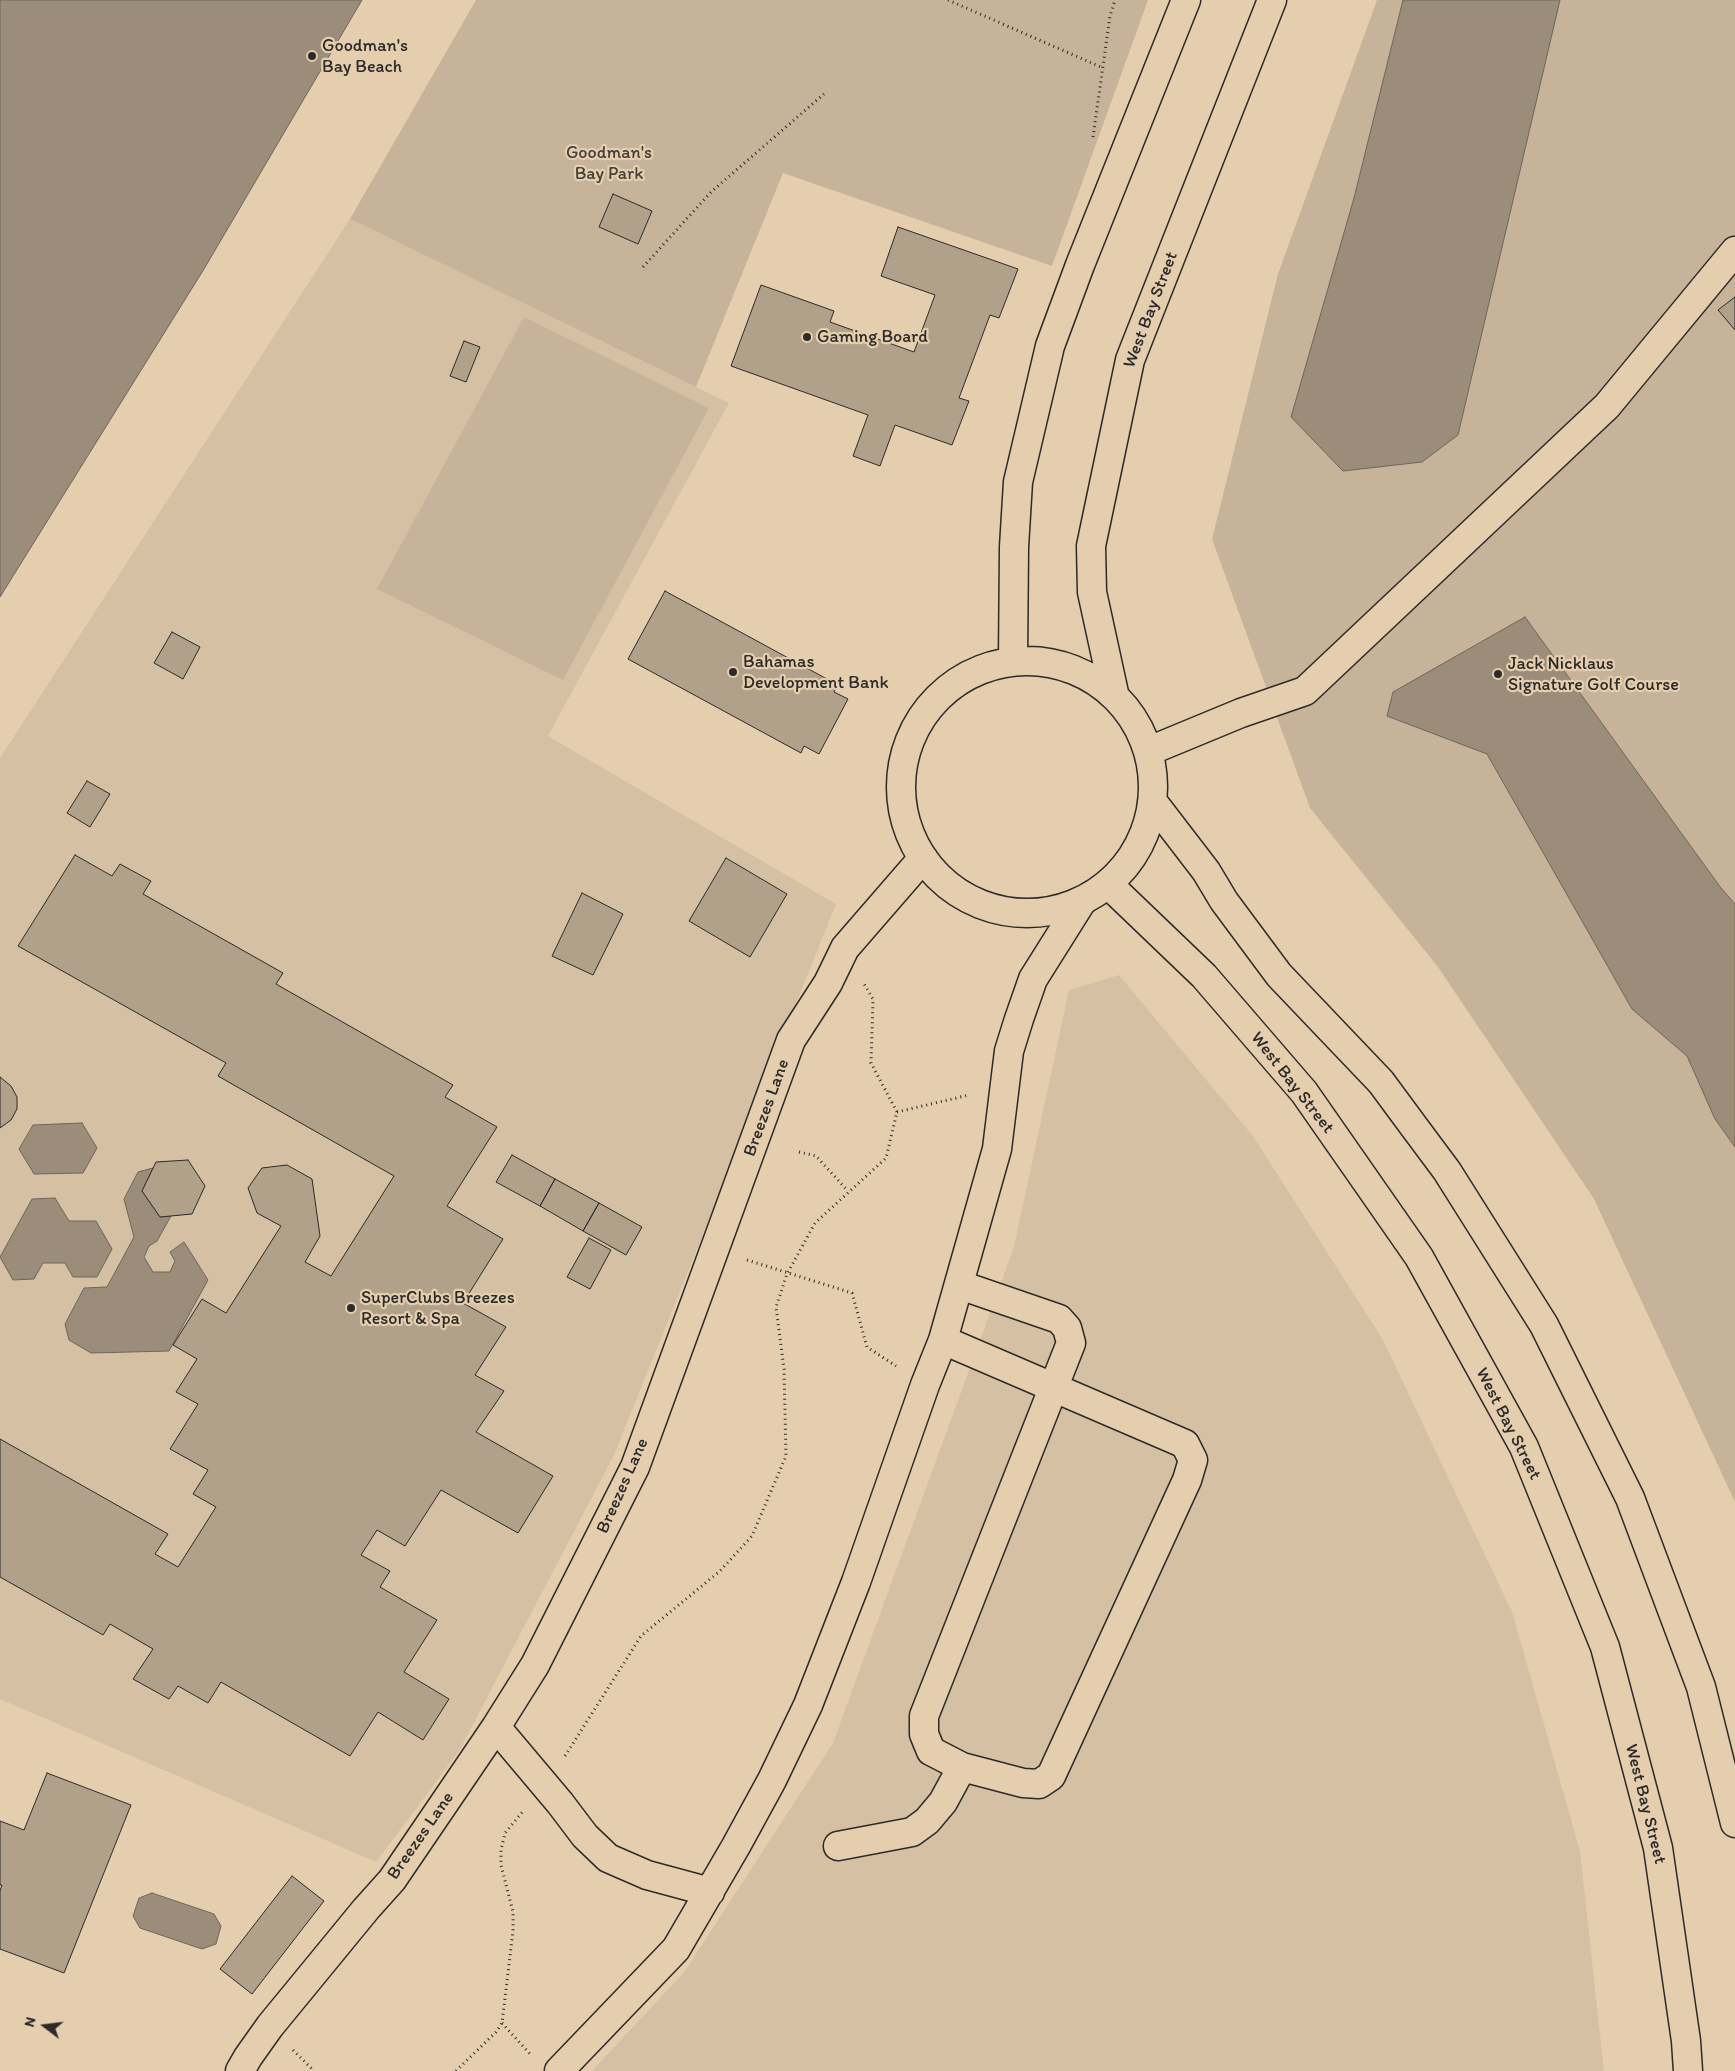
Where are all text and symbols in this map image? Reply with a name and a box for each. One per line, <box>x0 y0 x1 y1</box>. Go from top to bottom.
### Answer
place label: Goodman's Bay Beach <box>322 35 408 78</box>
marker: Goodman's Bay Beach <box>306 50 318 62</box>
park label: Goodman's Bay Park <box>566 142 652 184</box>
street label: West Bay Street <box>1119 249 1183 371</box>
place label: Gaming Board <box>817 326 928 348</box>
marker: Gaming Board <box>801 331 813 343</box>
place label: Bahamas Development Bank <box>743 651 889 694</box>
place label: Jack Nicklaus Signature Golf Course <box>1508 653 1679 696</box>
marker: Bahamas Development Bank <box>727 666 739 678</box>
marker: Jack Nicklaus Signature Golf Course <box>1492 668 1504 680</box>
street label: West Bay Street <box>1246 1028 1338 1138</box>
street label: Breezes Lane <box>739 1056 795 1160</box>
place label: SuperClubs Breezes Resort & Spa <box>361 1287 515 1330</box>
marker: SuperClubs Breezes Resort & Spa <box>345 1302 357 1314</box>
street label: West Bay Street <box>1470 1364 1546 1484</box>
street label: Breezes Lane <box>592 1435 654 1537</box>
street label: West Bay Street <box>1620 1742 1670 1866</box>
street label: Breezes Lane <box>383 1788 459 1884</box>
north arrow <box>20 2001 70 2051</box>
text: N <box>21 2015 39 2029</box>

